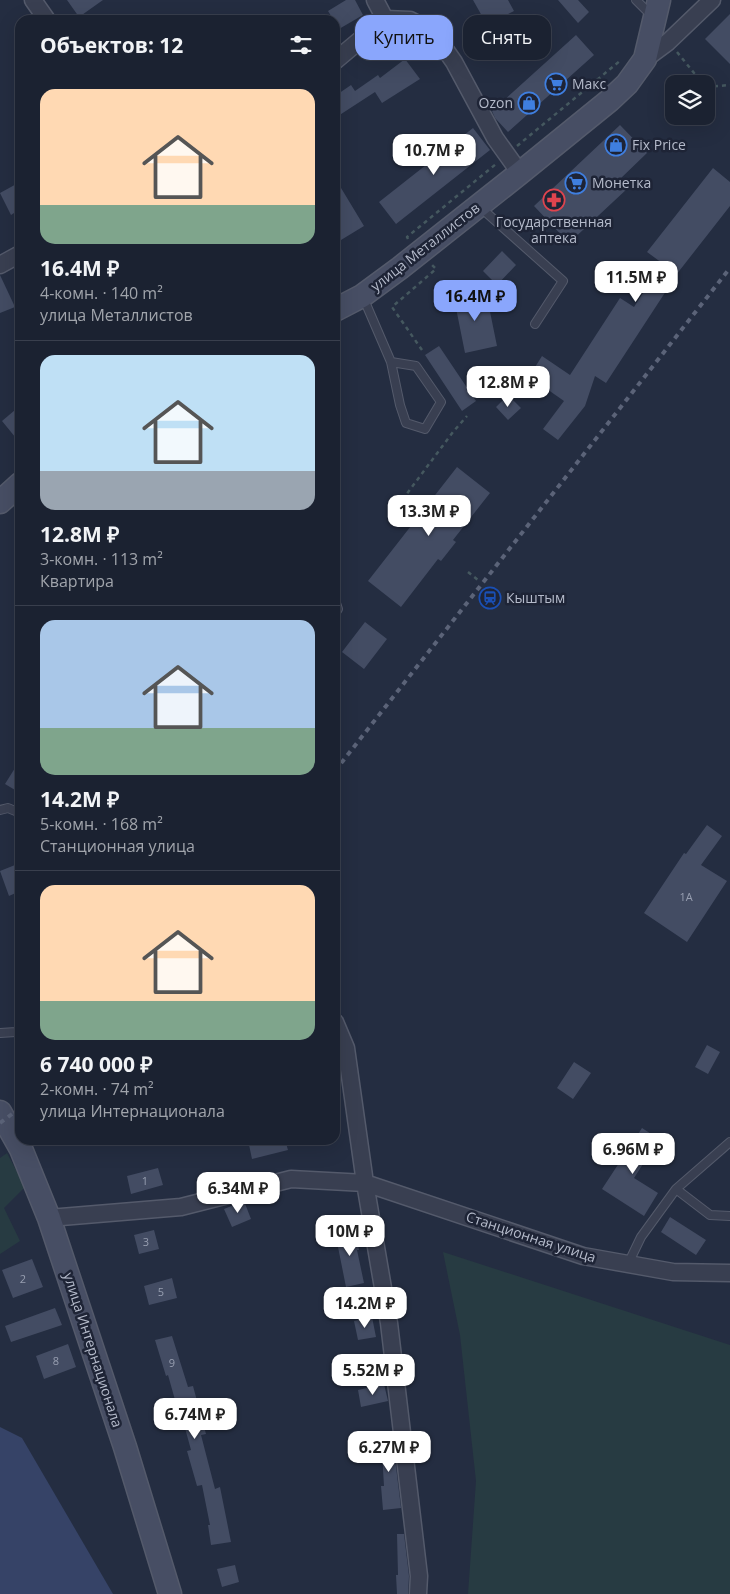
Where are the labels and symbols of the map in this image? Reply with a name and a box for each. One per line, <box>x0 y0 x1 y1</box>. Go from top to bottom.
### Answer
supermarket icon: Макс <box>544 72 568 96</box>
place label: Макс <box>572 74 607 93</box>
shop icon: Ozon <box>517 91 541 115</box>
place label: Ozon <box>479 93 513 112</box>
shop icon: Fix Price <box>604 133 628 157</box>
pin: 10.7M ₽ <box>388 134 480 176</box>
place label: Fix Price <box>632 135 686 154</box>
supermarket icon: Монетка <box>564 171 588 195</box>
place label: Монетка <box>592 173 651 192</box>
pharmacy icon: Государственная аптека <box>542 188 566 212</box>
street label: улица Металлистов <box>366 198 483 295</box>
place label: Государственная аптека <box>496 212 612 247</box>
pin: 11.5M ₽ <box>590 260 682 303</box>
pin: 16.4M ₽ <box>429 280 521 322</box>
pin: 12.8M ₽ <box>462 366 554 408</box>
pin: 13.3M ₽ <box>383 494 475 537</box>
station icon: Кыштым <box>478 586 502 610</box>
place label: Кыштым <box>506 588 565 607</box>
house number: 1А <box>679 889 693 904</box>
pin: 6.96M ₽ <box>587 1132 679 1175</box>
pin: 6.34M ₽ <box>192 1172 284 1214</box>
house number: 1 <box>142 1173 148 1188</box>
street label: Станционная улица <box>464 1207 599 1266</box>
pin: 10M ₽ <box>315 1214 385 1257</box>
house number: 3 <box>143 1234 149 1249</box>
street label: улица Интернационала <box>59 1270 128 1430</box>
house number: 2 <box>20 1271 26 1286</box>
house number: 5 <box>158 1284 164 1299</box>
pin: 14.2M ₽ <box>319 1286 411 1329</box>
house number: 8 <box>53 1353 59 1368</box>
pin: 5.52M ₽ <box>327 1354 419 1396</box>
house number: 9 <box>169 1355 175 1370</box>
pin: 6.74M ₽ <box>149 1398 241 1440</box>
pin: 6.27M ₽ <box>343 1430 435 1473</box>

